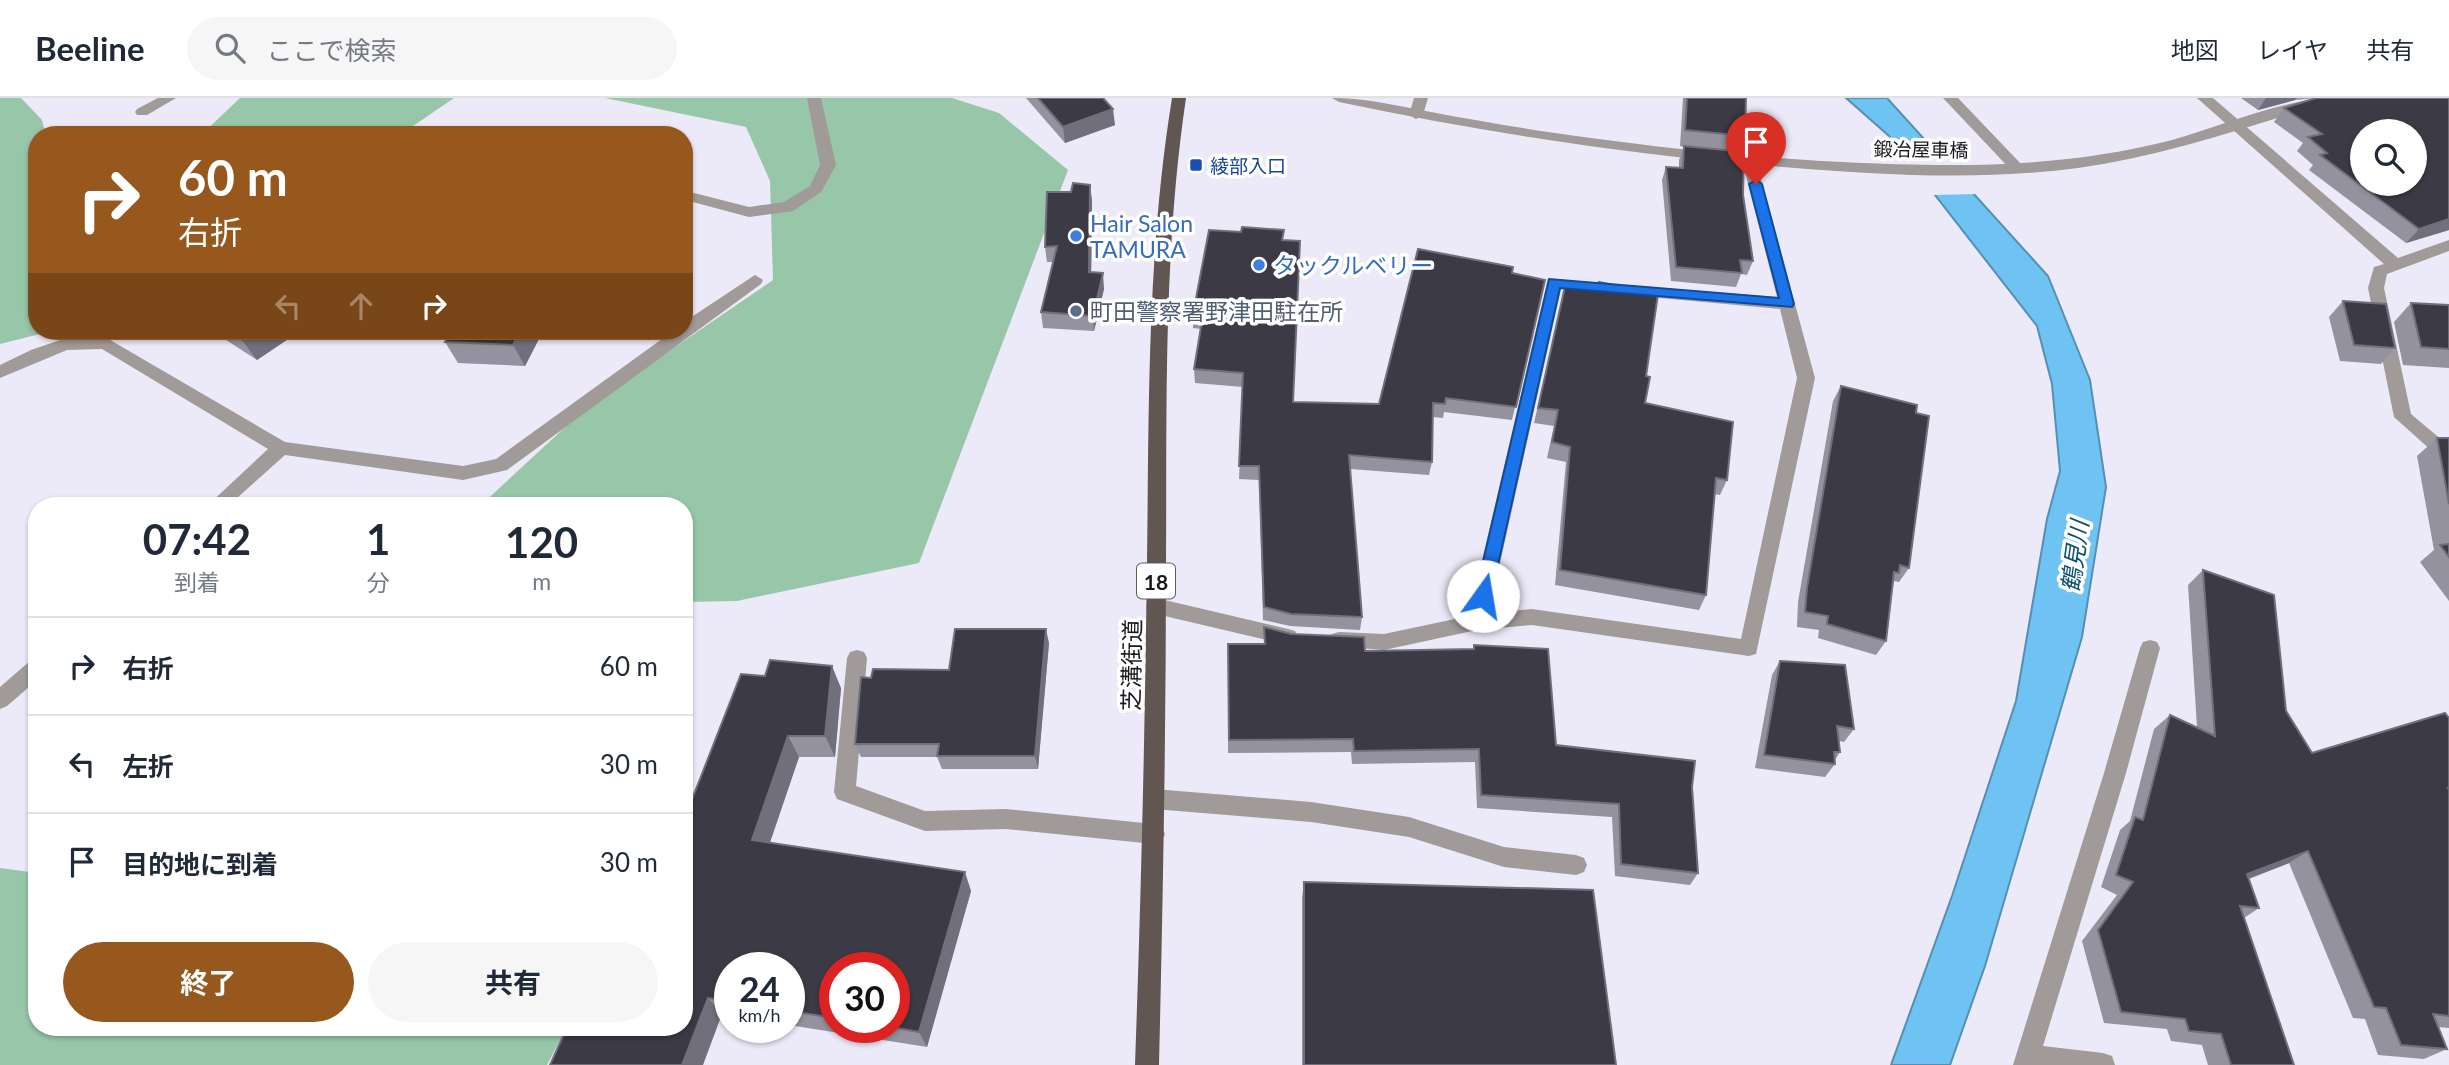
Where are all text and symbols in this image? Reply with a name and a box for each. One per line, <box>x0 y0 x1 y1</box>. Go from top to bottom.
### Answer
search box <box>187 17 677 80</box>
text: Beeline <box>35 28 145 68</box>
icon: search <box>211 29 249 67</box>
text: ここで検索 <box>267 34 397 66</box>
text: 地図 <box>2171 35 2219 64</box>
text: レイヤ <box>2257 35 2328 64</box>
text: 共有 <box>2366 35 2414 64</box>
pin <box>1726 112 1786 184</box>
map controls <box>2350 119 2427 196</box>
button: search <box>2350 119 2427 196</box>
icon: arrive <box>1737 123 1775 161</box>
street label: 鍛冶屋車橋 <box>1873 137 1969 161</box>
text: 60 m <box>178 148 288 206</box>
icon: right <box>63 154 154 245</box>
place label: 綾部入口 <box>1210 154 1286 177</box>
marker: 綾部入口 <box>1188 157 1204 173</box>
place label: Hair Salon TAMURA <box>1090 209 1193 263</box>
text: 右折 <box>178 212 242 251</box>
marker: Hair Salon TAMURA <box>1068 228 1084 244</box>
place label: タックルベリー <box>1273 251 1433 279</box>
marker: タックルベリー <box>1251 257 1267 273</box>
icon: left <box>269 287 307 325</box>
icon: ahead <box>342 287 380 325</box>
icon: right <box>415 287 453 325</box>
place label: 町田警察署野津田駐在所 <box>1090 297 1343 325</box>
marker: 町田警察署野津田駐在所 <box>1068 303 1084 319</box>
text: 07:42 <box>143 514 251 564</box>
text: 1 <box>366 514 390 564</box>
water label: 鶴見川 <box>2055 515 2094 594</box>
text: 120 <box>505 517 578 567</box>
position arrow <box>1446 559 1520 633</box>
road number: 18 <box>1137 564 1175 598</box>
text: m <box>532 567 551 595</box>
text: 到着 <box>174 568 220 596</box>
text: 分 <box>367 568 390 596</box>
street label: 芝溝街道 <box>1116 619 1146 711</box>
icon: right <box>63 647 101 685</box>
text: 60 m <box>600 650 658 682</box>
text: 右折 <box>122 652 174 684</box>
icon: left <box>63 745 101 783</box>
text: 30 m <box>600 748 658 780</box>
text: 左折 <box>122 750 174 782</box>
icon: arrive <box>63 843 101 881</box>
text: 30 m <box>600 846 658 878</box>
text: 目的地に到着 <box>122 848 278 880</box>
button: 終了 <box>63 942 354 1022</box>
button: 共有 <box>368 942 658 1022</box>
speed limit sign: 30 <box>819 952 910 1043</box>
text: 24 <box>739 967 780 1009</box>
text: km/h <box>738 1004 781 1026</box>

